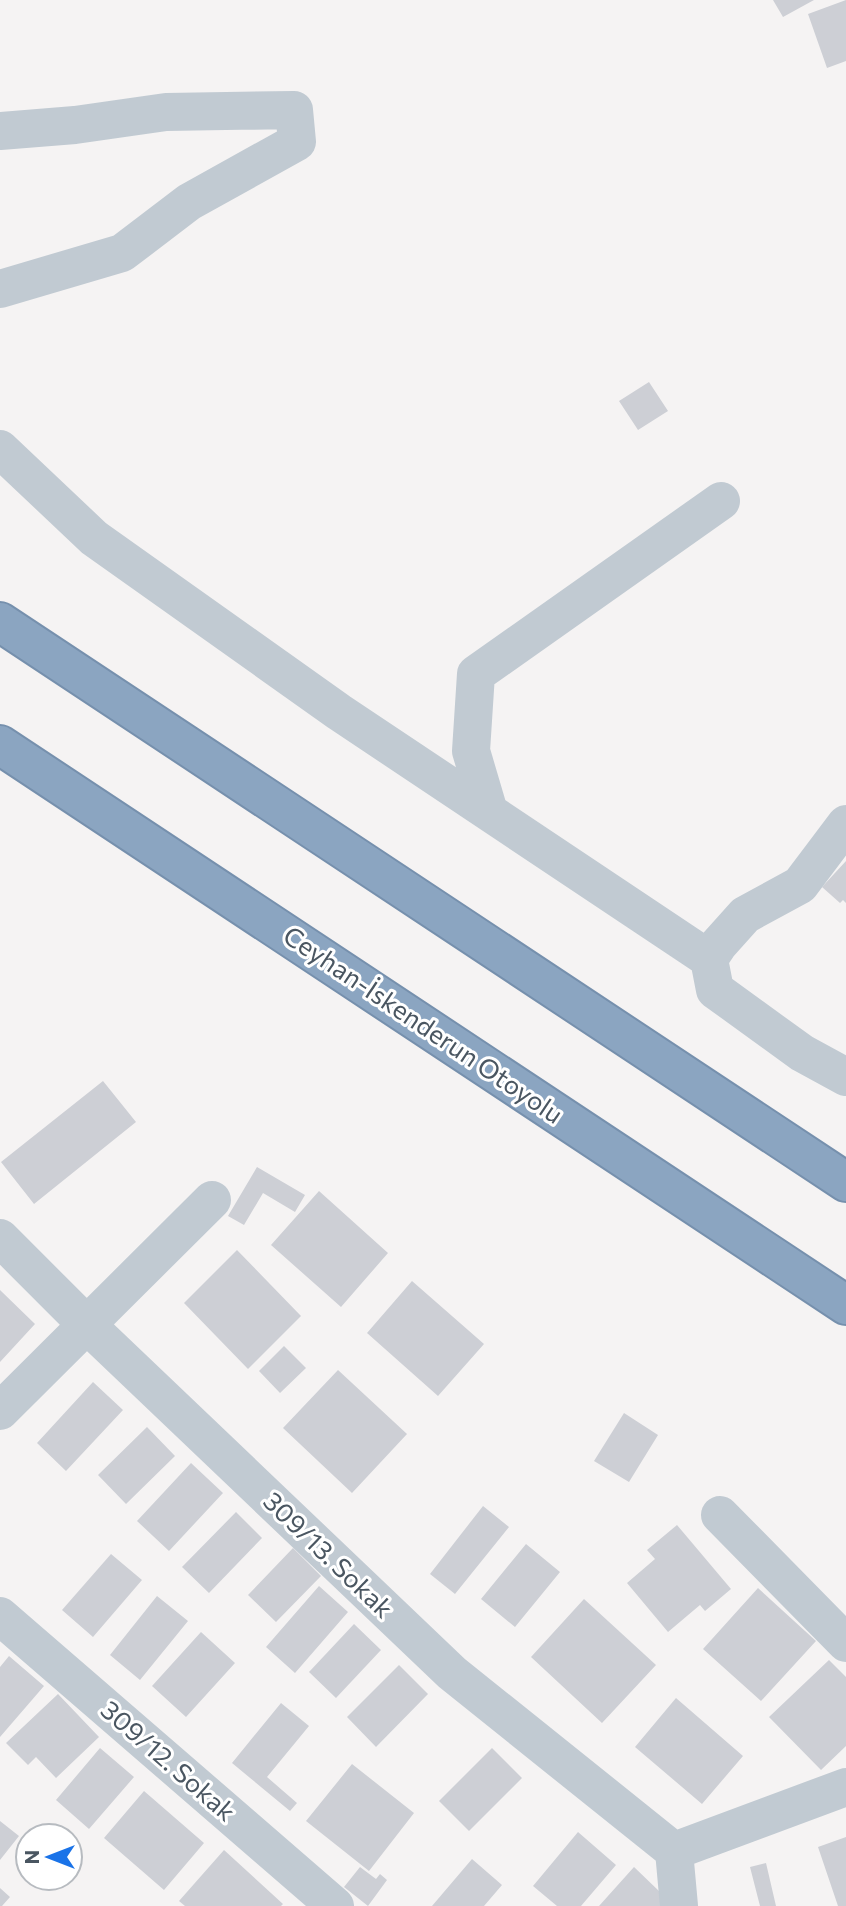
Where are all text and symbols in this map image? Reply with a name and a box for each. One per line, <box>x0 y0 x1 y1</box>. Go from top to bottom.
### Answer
street label: Ceyhan-İskenderun Otoyolu <box>278 919 569 1129</box>
street label: 309/13. Sokak <box>258 1484 400 1623</box>
street label: 309/12. Sokak <box>95 1693 242 1827</box>
north arrow <box>14 1822 84 1892</box>
text: N <box>20 1850 43 1864</box>

